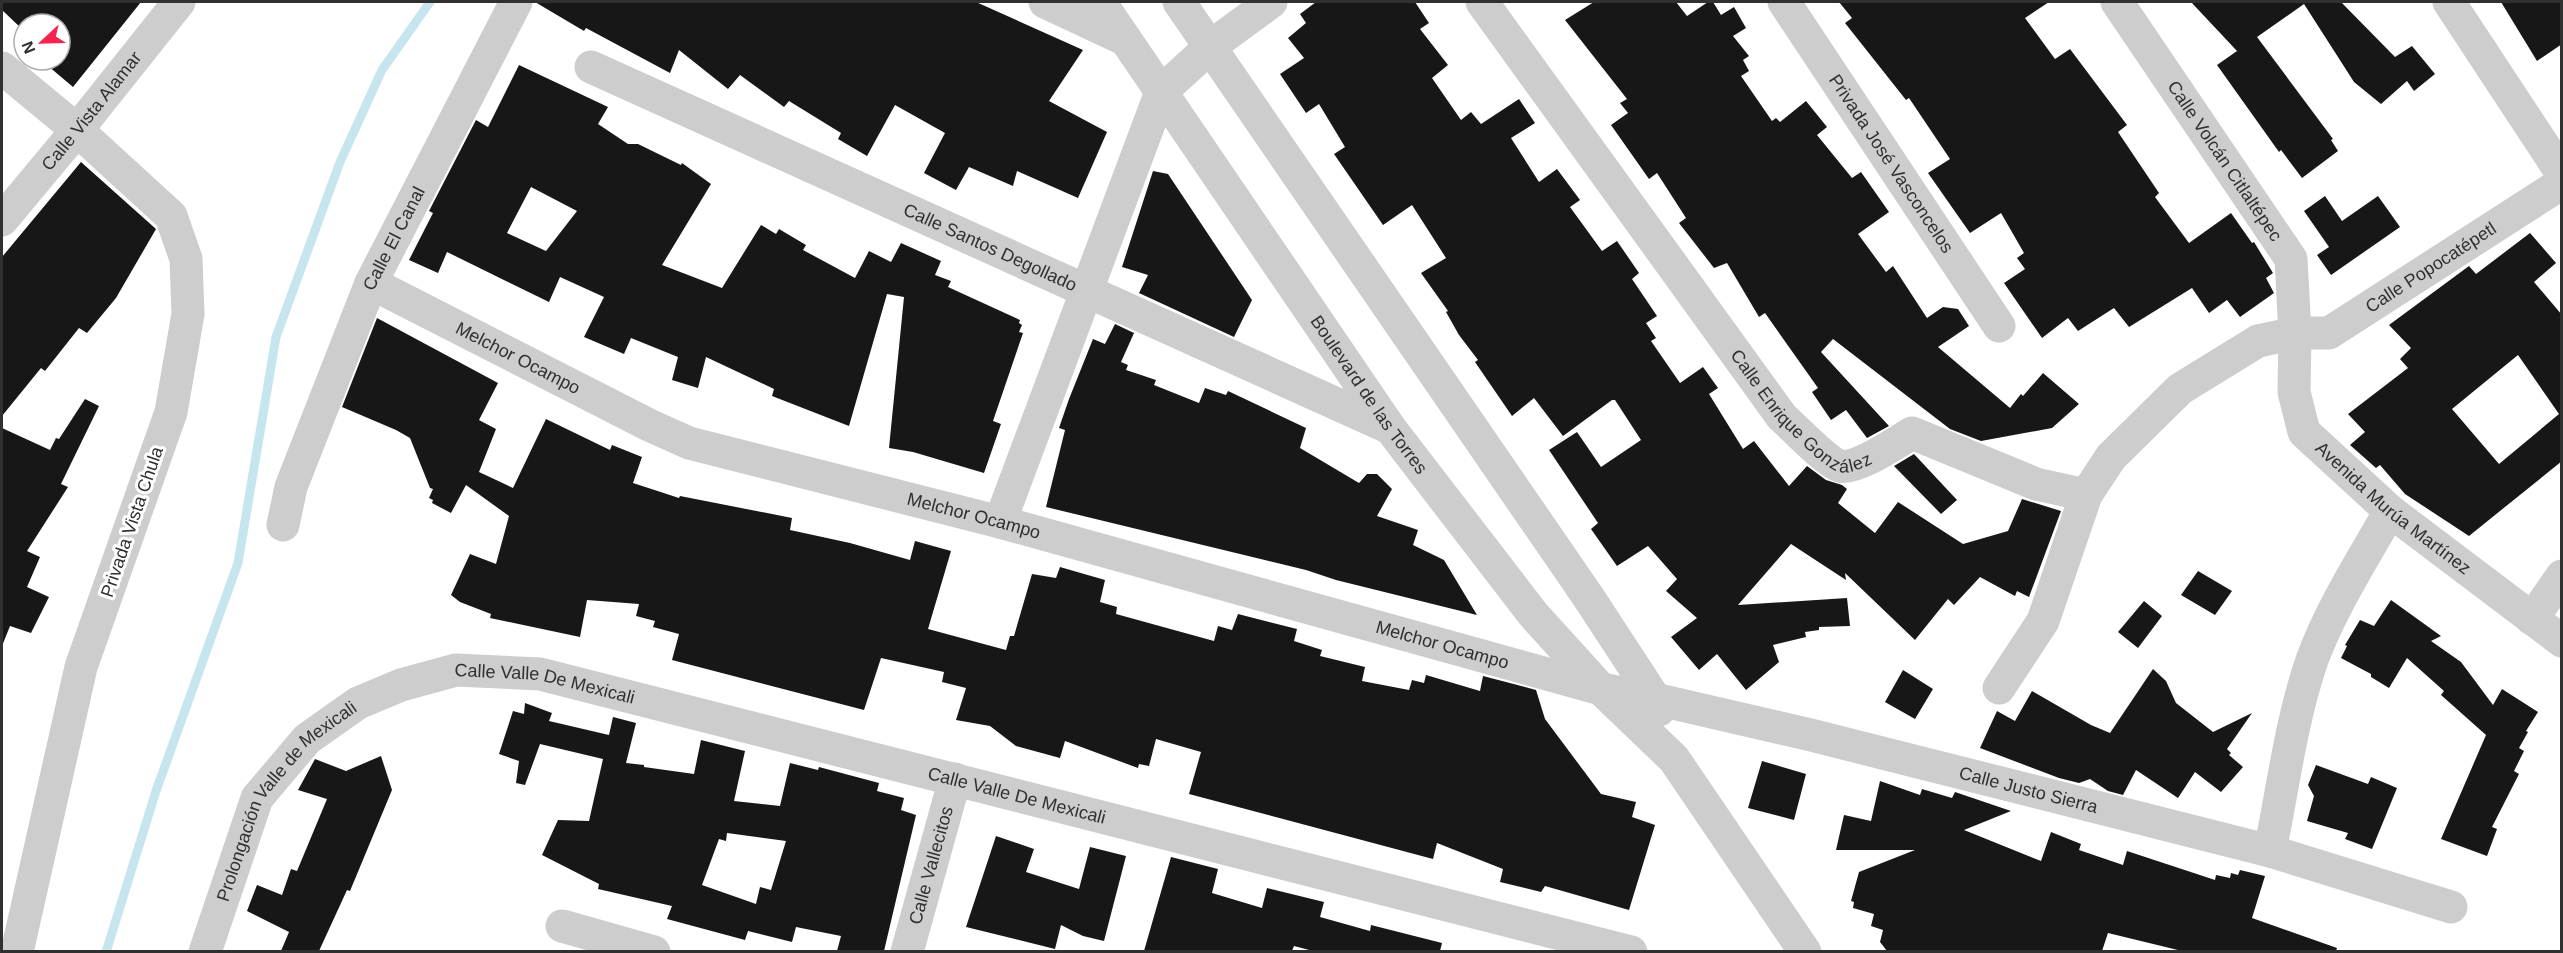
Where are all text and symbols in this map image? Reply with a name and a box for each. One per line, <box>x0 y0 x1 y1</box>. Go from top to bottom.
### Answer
north arrow <box>12 12 72 72</box>
text: N <box>19 39 39 56</box>
street label: Calle Vista Alamar <box>38 48 145 174</box>
street label: Privada José Vasconcelos <box>1825 71 1958 257</box>
street label: Calle Volcán Citlaltépec <box>2163 77 2286 245</box>
street label: Calle El Canal <box>359 183 429 293</box>
street label: Calle Santos Degollado <box>900 199 1080 295</box>
street label: Calle Popocatépetl <box>2362 218 2500 317</box>
street label: Boulevard de las Torres <box>1306 312 1432 478</box>
street label: Melchor Ocampo <box>452 318 584 398</box>
street label: Calle Enrique González <box>1727 346 1875 477</box>
street label: Avenida Murúa Martínez <box>2311 438 2475 578</box>
street label: Privada Vista Chula <box>97 443 167 600</box>
street label: Melchor Ocampo <box>905 489 1043 543</box>
street label: Melchor Ocampo <box>1374 617 1511 673</box>
street label: Calle Valle De Mexicali <box>454 660 637 708</box>
street label: Prolongación Valle de Mexicali <box>213 697 360 904</box>
street label: Calle Valle De Mexicali <box>926 763 1108 828</box>
street label: Calle Justo Sierra <box>1957 763 2101 817</box>
street label: Calle Vallecitos <box>905 804 957 927</box>

